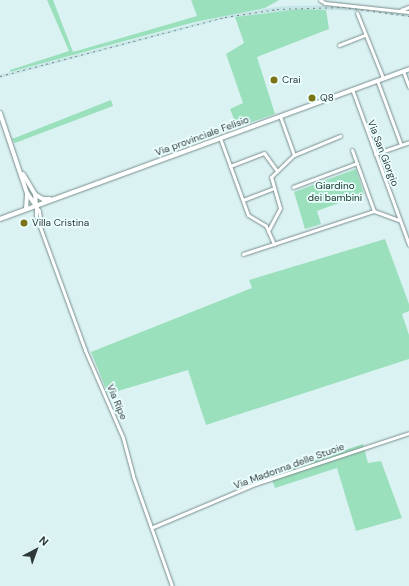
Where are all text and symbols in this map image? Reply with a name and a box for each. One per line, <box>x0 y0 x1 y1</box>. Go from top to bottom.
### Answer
place label: Crai <box>282 74 301 86</box>
marker: Crai <box>269 75 279 85</box>
place label: Q8 <box>320 92 334 104</box>
marker: Q8 <box>307 93 317 103</box>
street label: Via provinciale Felisio <box>153 113 251 159</box>
street label: Via San Giorgio <box>365 118 401 188</box>
park label: Giardino dei bambini <box>308 179 362 202</box>
place label: Villa Cristina <box>32 217 89 229</box>
marker: Villa Cristina <box>19 218 29 228</box>
street label: Via Ripe <box>104 382 130 422</box>
street label: Via Madonna delle Stuoie <box>232 440 346 492</box>
north arrow <box>16 530 56 570</box>
text: N <box>36 533 51 549</box>

